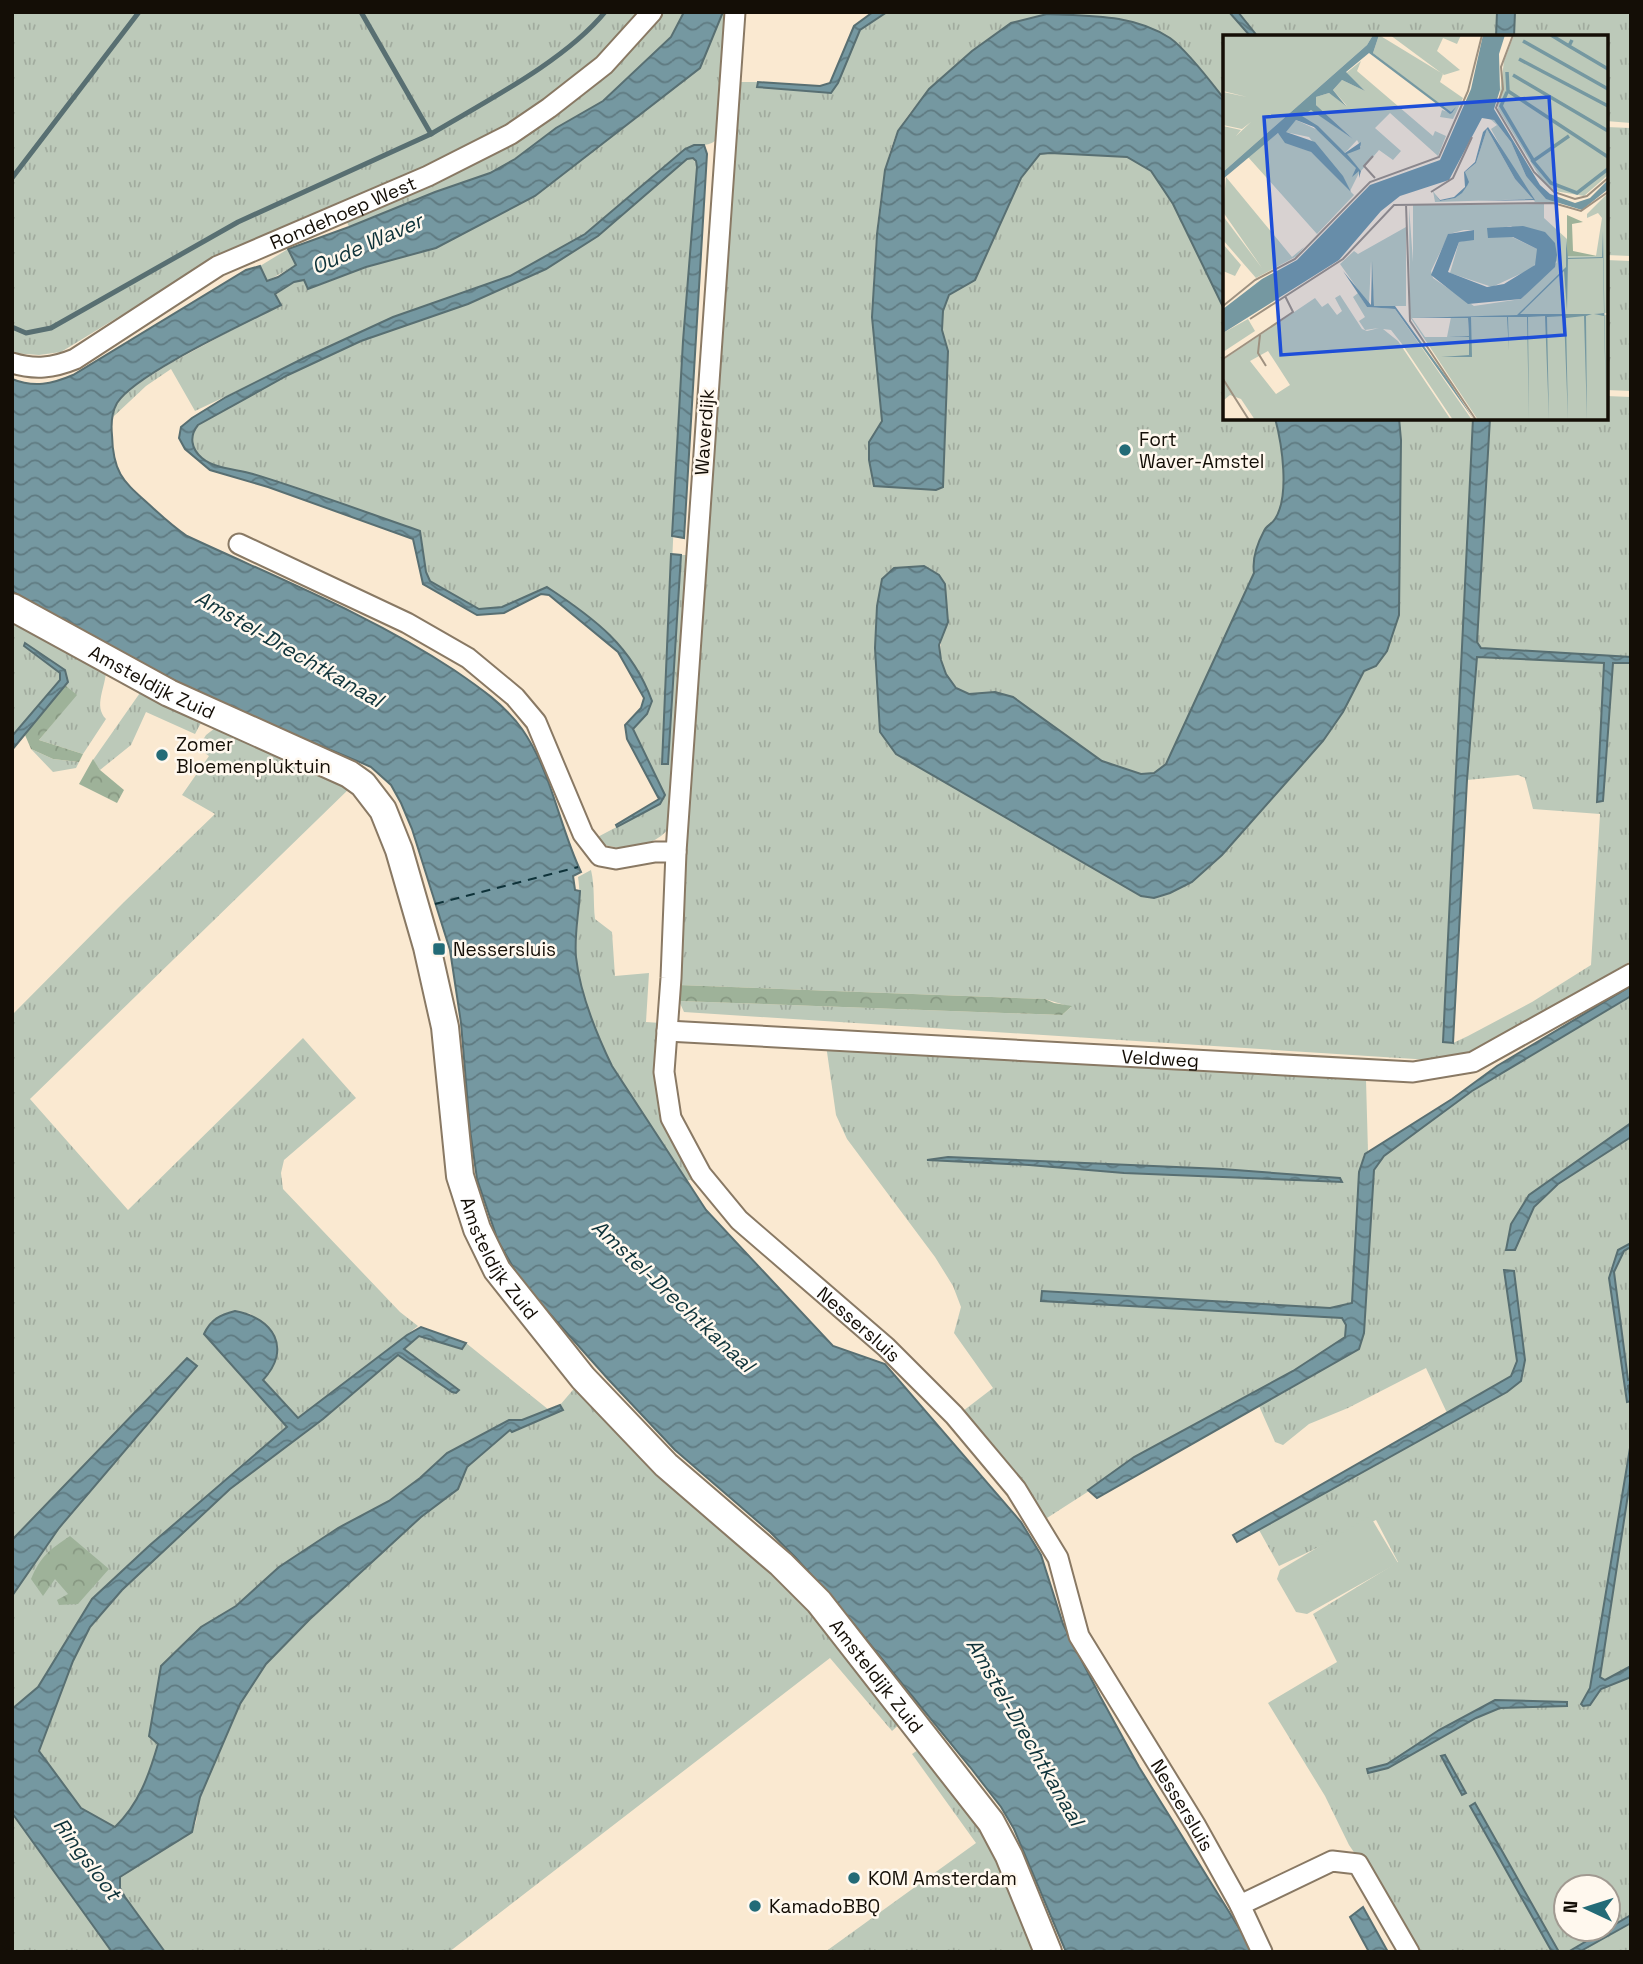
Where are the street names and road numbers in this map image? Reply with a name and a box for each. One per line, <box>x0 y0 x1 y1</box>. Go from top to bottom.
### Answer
street label: Rondehoep West <box>266 171 420 255</box>
street label: Waverdijk <box>689 388 720 476</box>
street label: Amsteldijk Zuid <box>84 640 219 725</box>
street label: Veldweg <box>1121 1044 1200 1073</box>
street label: Amsteldijk Zuid <box>454 1194 544 1325</box>
street label: Nessersluis <box>812 1281 906 1368</box>
street label: Amsteldijk Zuid <box>824 1614 929 1738</box>
street label: Nessersluis <box>1145 1755 1219 1856</box>

